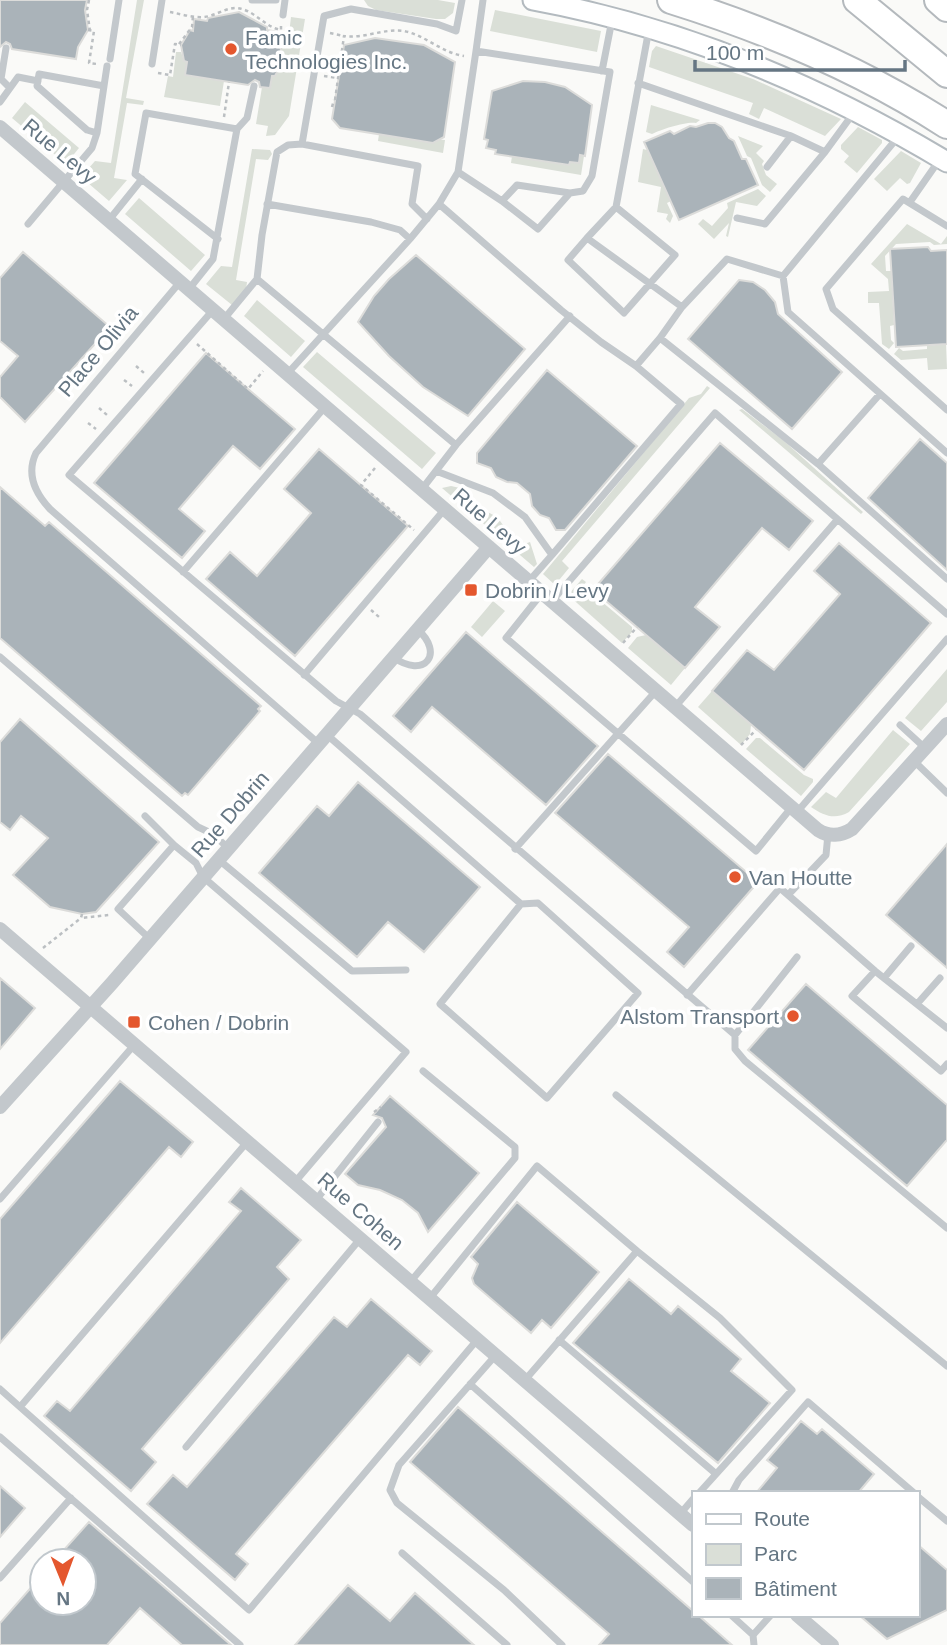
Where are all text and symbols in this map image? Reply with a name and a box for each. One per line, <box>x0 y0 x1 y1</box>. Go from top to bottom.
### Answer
place label: Famic Technologies Inc. <box>245 26 407 73</box>
scale bar <box>695 28 905 72</box>
marker: Famic Technologies Inc. <box>223 41 239 57</box>
text: 100 m <box>706 41 764 64</box>
street label: Rue Levy <box>19 114 102 189</box>
street label: Place Olivia <box>54 301 143 401</box>
street label: Rue Levy <box>449 483 531 559</box>
place label: Dobrin / Levy <box>485 579 609 602</box>
marker: Dobrin / Levy <box>463 582 479 598</box>
street label: Rue Dobrin <box>186 766 274 862</box>
place label: Van Houtte <box>749 866 853 889</box>
marker: Van Houtte <box>727 869 743 885</box>
place label: Alstom Transport <box>620 1005 779 1028</box>
marker: Alstom Transport <box>785 1008 801 1024</box>
place label: Cohen / Dobrin <box>148 1011 289 1034</box>
marker: Cohen / Dobrin <box>126 1014 142 1030</box>
street label: Rue Cohen <box>313 1167 409 1255</box>
legend <box>692 1491 919 1617</box>
text: Route <box>754 1507 810 1530</box>
text: Parc <box>754 1542 797 1565</box>
north arrow <box>28 1547 98 1617</box>
text: Bâtiment <box>754 1577 837 1600</box>
text: N <box>56 1588 70 1609</box>

